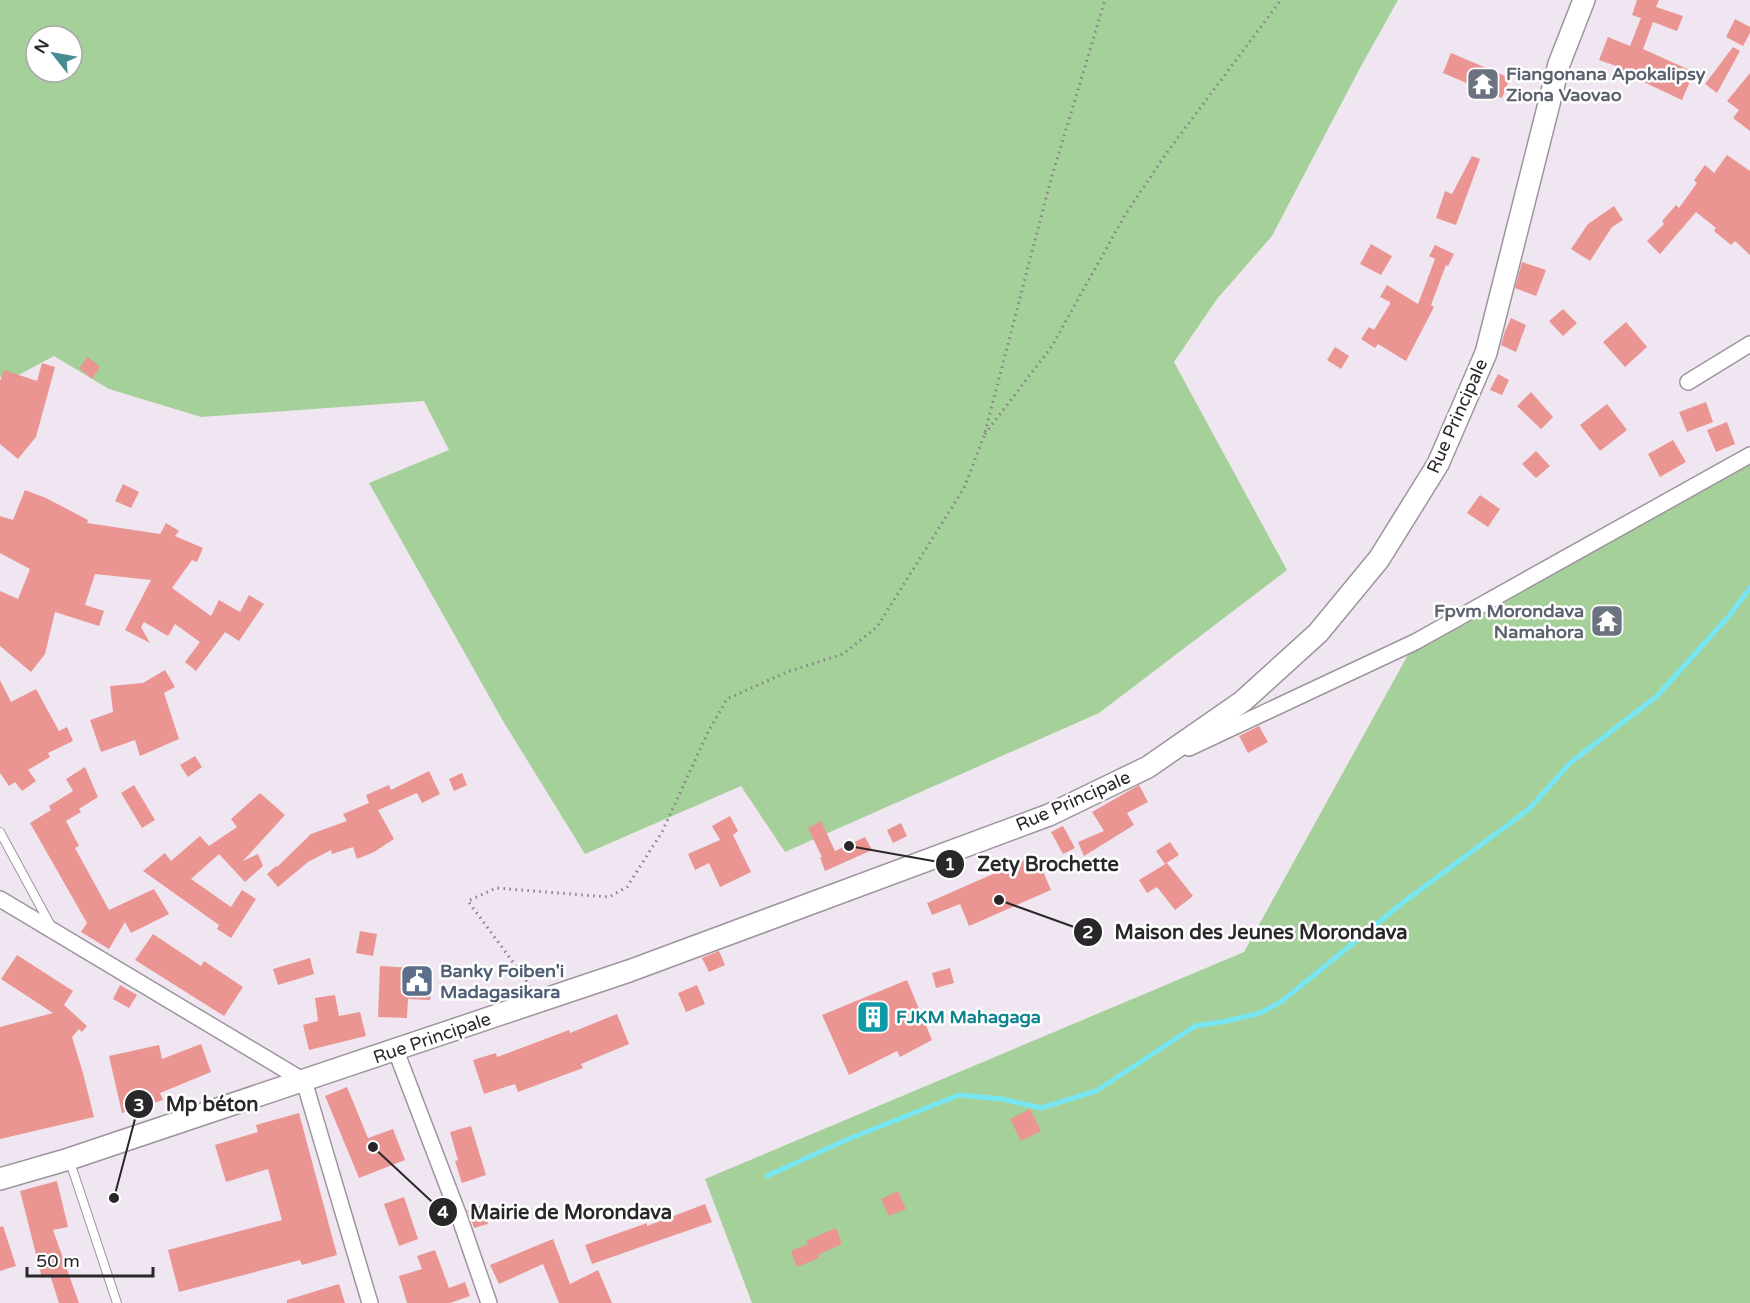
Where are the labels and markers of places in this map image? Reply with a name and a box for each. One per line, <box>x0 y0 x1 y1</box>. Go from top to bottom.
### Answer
place label: Fiangonana Apokalipsy Ziona Vaovao <box>1506 63 1706 106</box>
temple icon: Fiangonana Apokalipsy Ziona Vaovao <box>1465 66 1501 102</box>
place label: Fpvm Morondava Namahora <box>1434 600 1584 643</box>
temple icon: Fpvm Morondava Namahora <box>1589 603 1625 639</box>
callout: Zety Brochette <box>935 845 1131 883</box>
callout: Maison des Jeunes Morondava <box>1073 913 1419 951</box>
place label: Banky Foiben'i Madagasikara <box>440 960 564 1003</box>
public building icon: Banky Foiben'i Madagasikara <box>399 963 435 999</box>
building icon: FJKM Mahagaga <box>855 999 891 1035</box>
place label: FJKM Mahagaga <box>896 1006 1041 1028</box>
callout: Mp béton <box>124 1085 271 1123</box>
callout: Mairie de Morondava <box>428 1193 685 1231</box>

